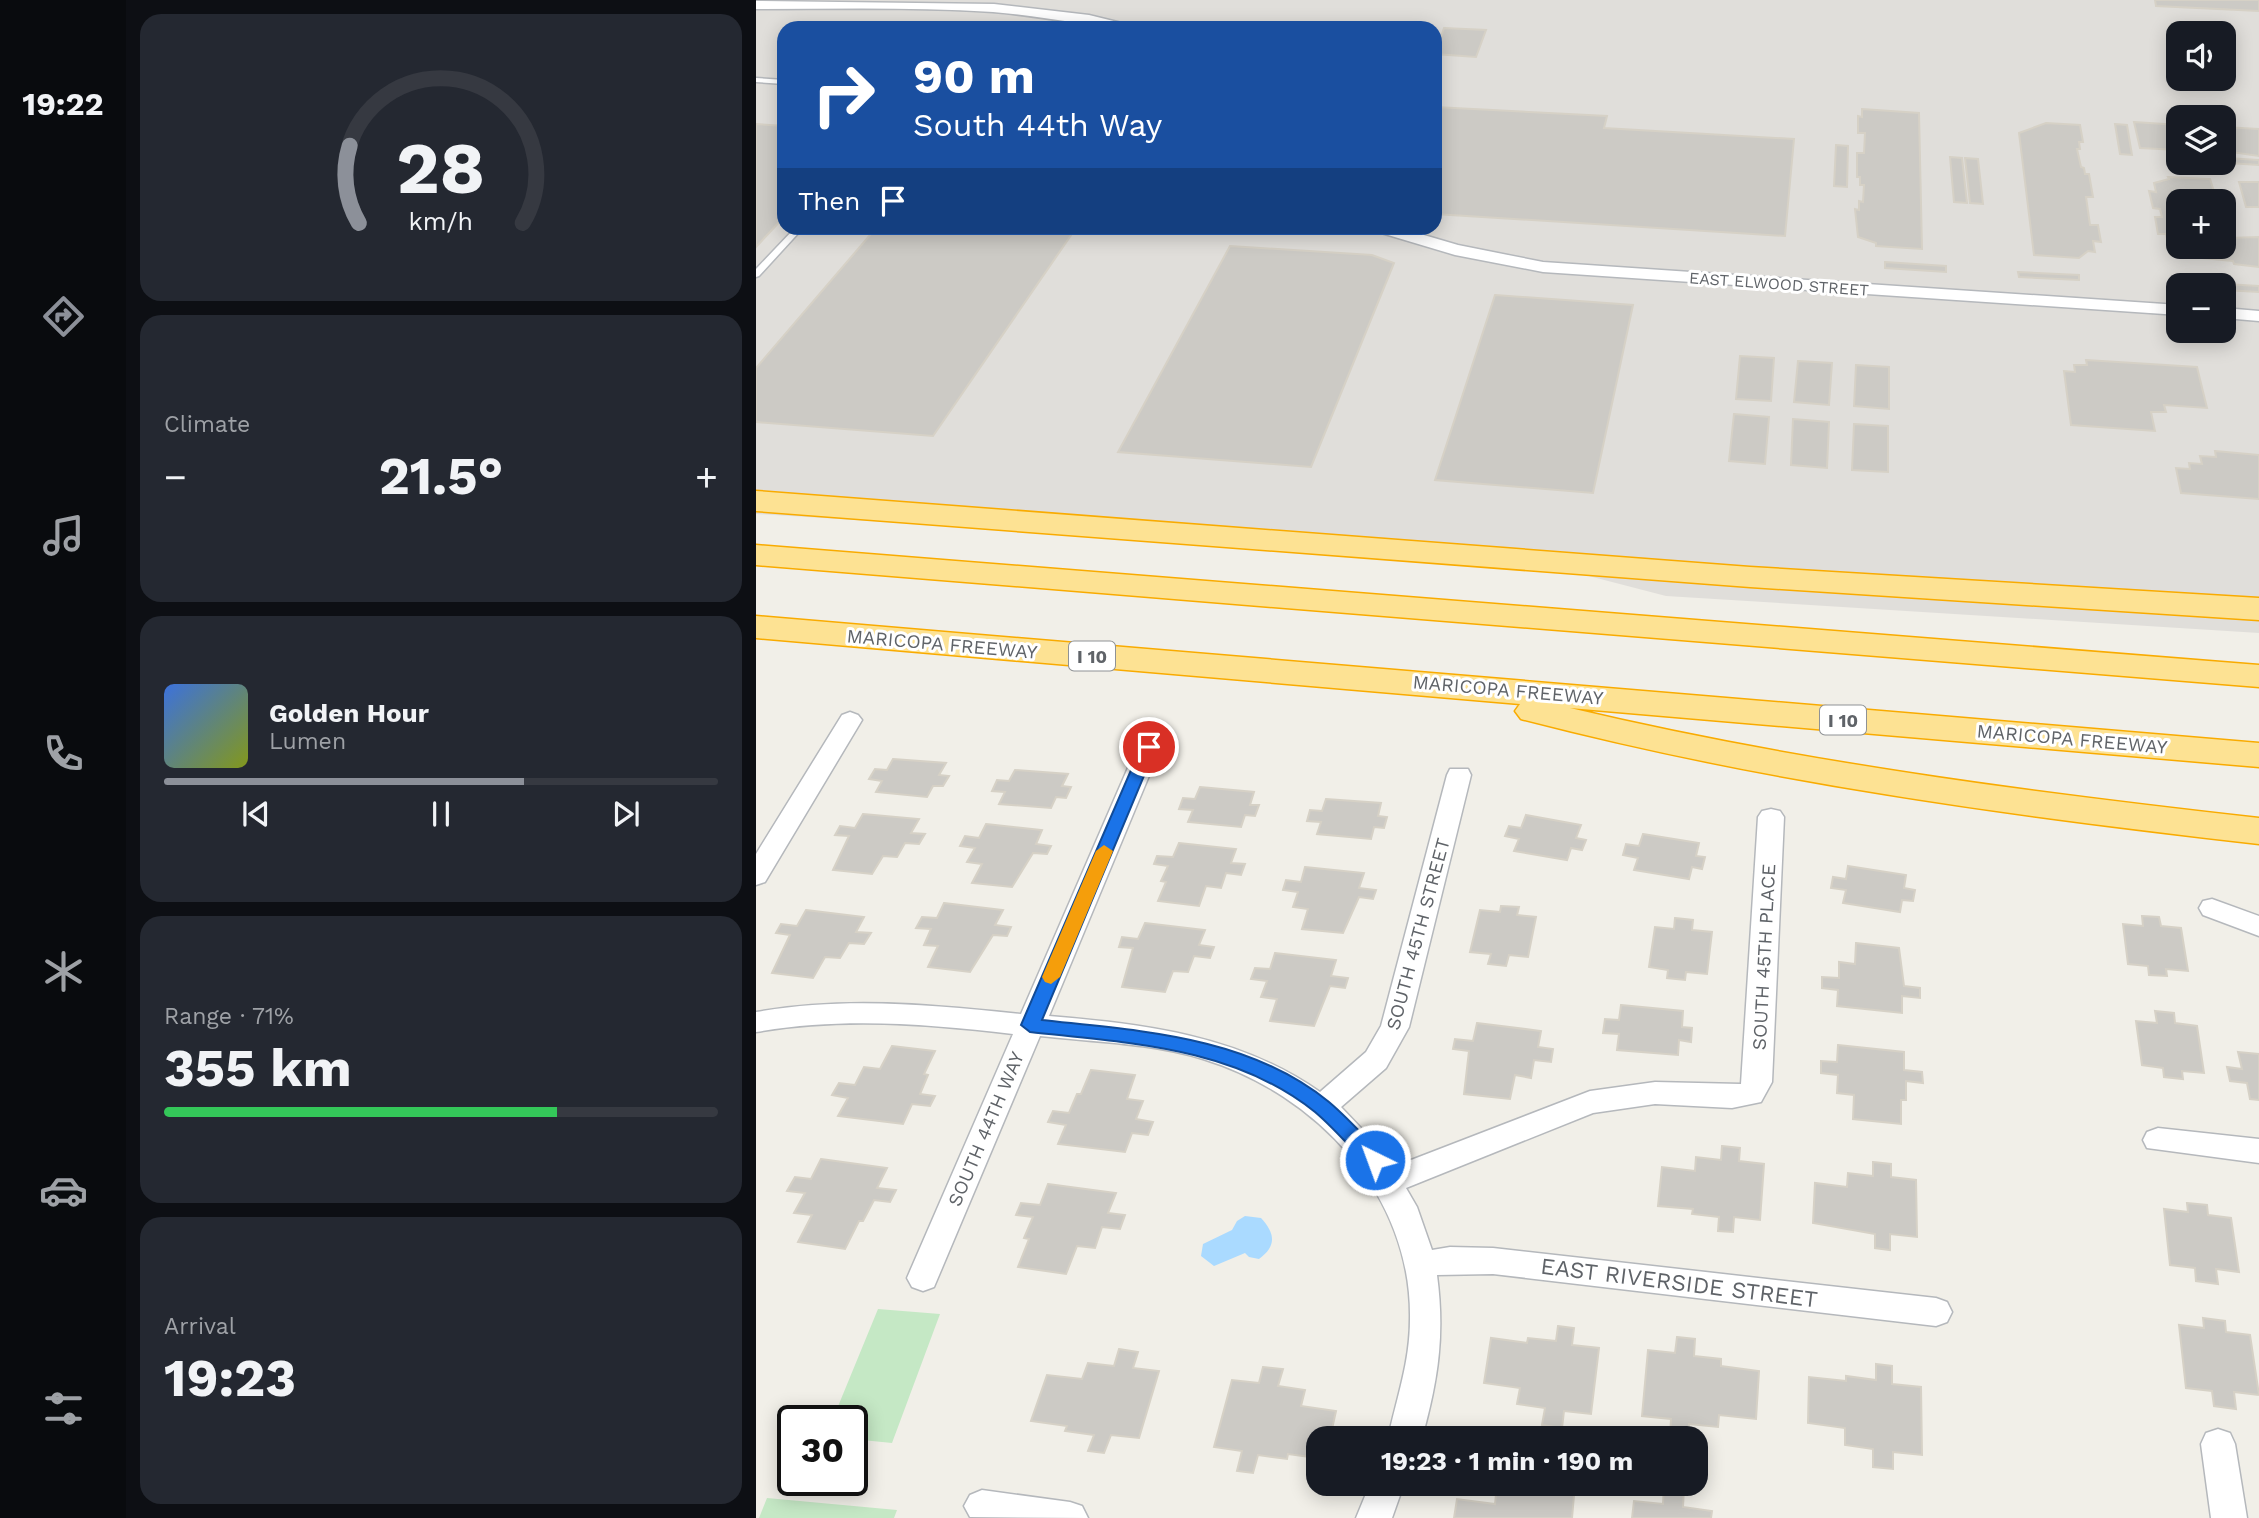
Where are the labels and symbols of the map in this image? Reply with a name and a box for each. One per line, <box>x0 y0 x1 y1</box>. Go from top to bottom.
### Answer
street label: EAST ELWOOD STREET <box>1688 268 1870 300</box>
street label: MARICOPA FREEWAY <box>846 624 1038 664</box>
road number: I 10 <box>1069 642 1115 670</box>
street label: MARICOPA FREEWAY <box>1412 670 1604 710</box>
road number: I 10 <box>1820 706 1866 734</box>
pin <box>1119 717 1179 777</box>
street label: MARICOPA FREEWAY <box>1976 719 2168 759</box>
street label: SOUTH 45TH STREET <box>1381 836 1455 1032</box>
street label: SOUTH 45TH PLACE <box>1748 863 1780 1051</box>
street label: SOUTH 44TH WAY <box>943 1048 1029 1210</box>
position arrow <box>1338 1123 1412 1197</box>
street label: EAST RIVERSIDE STREET <box>1539 1253 1819 1313</box>
speed limit sign: 30 <box>777 1405 868 1496</box>

